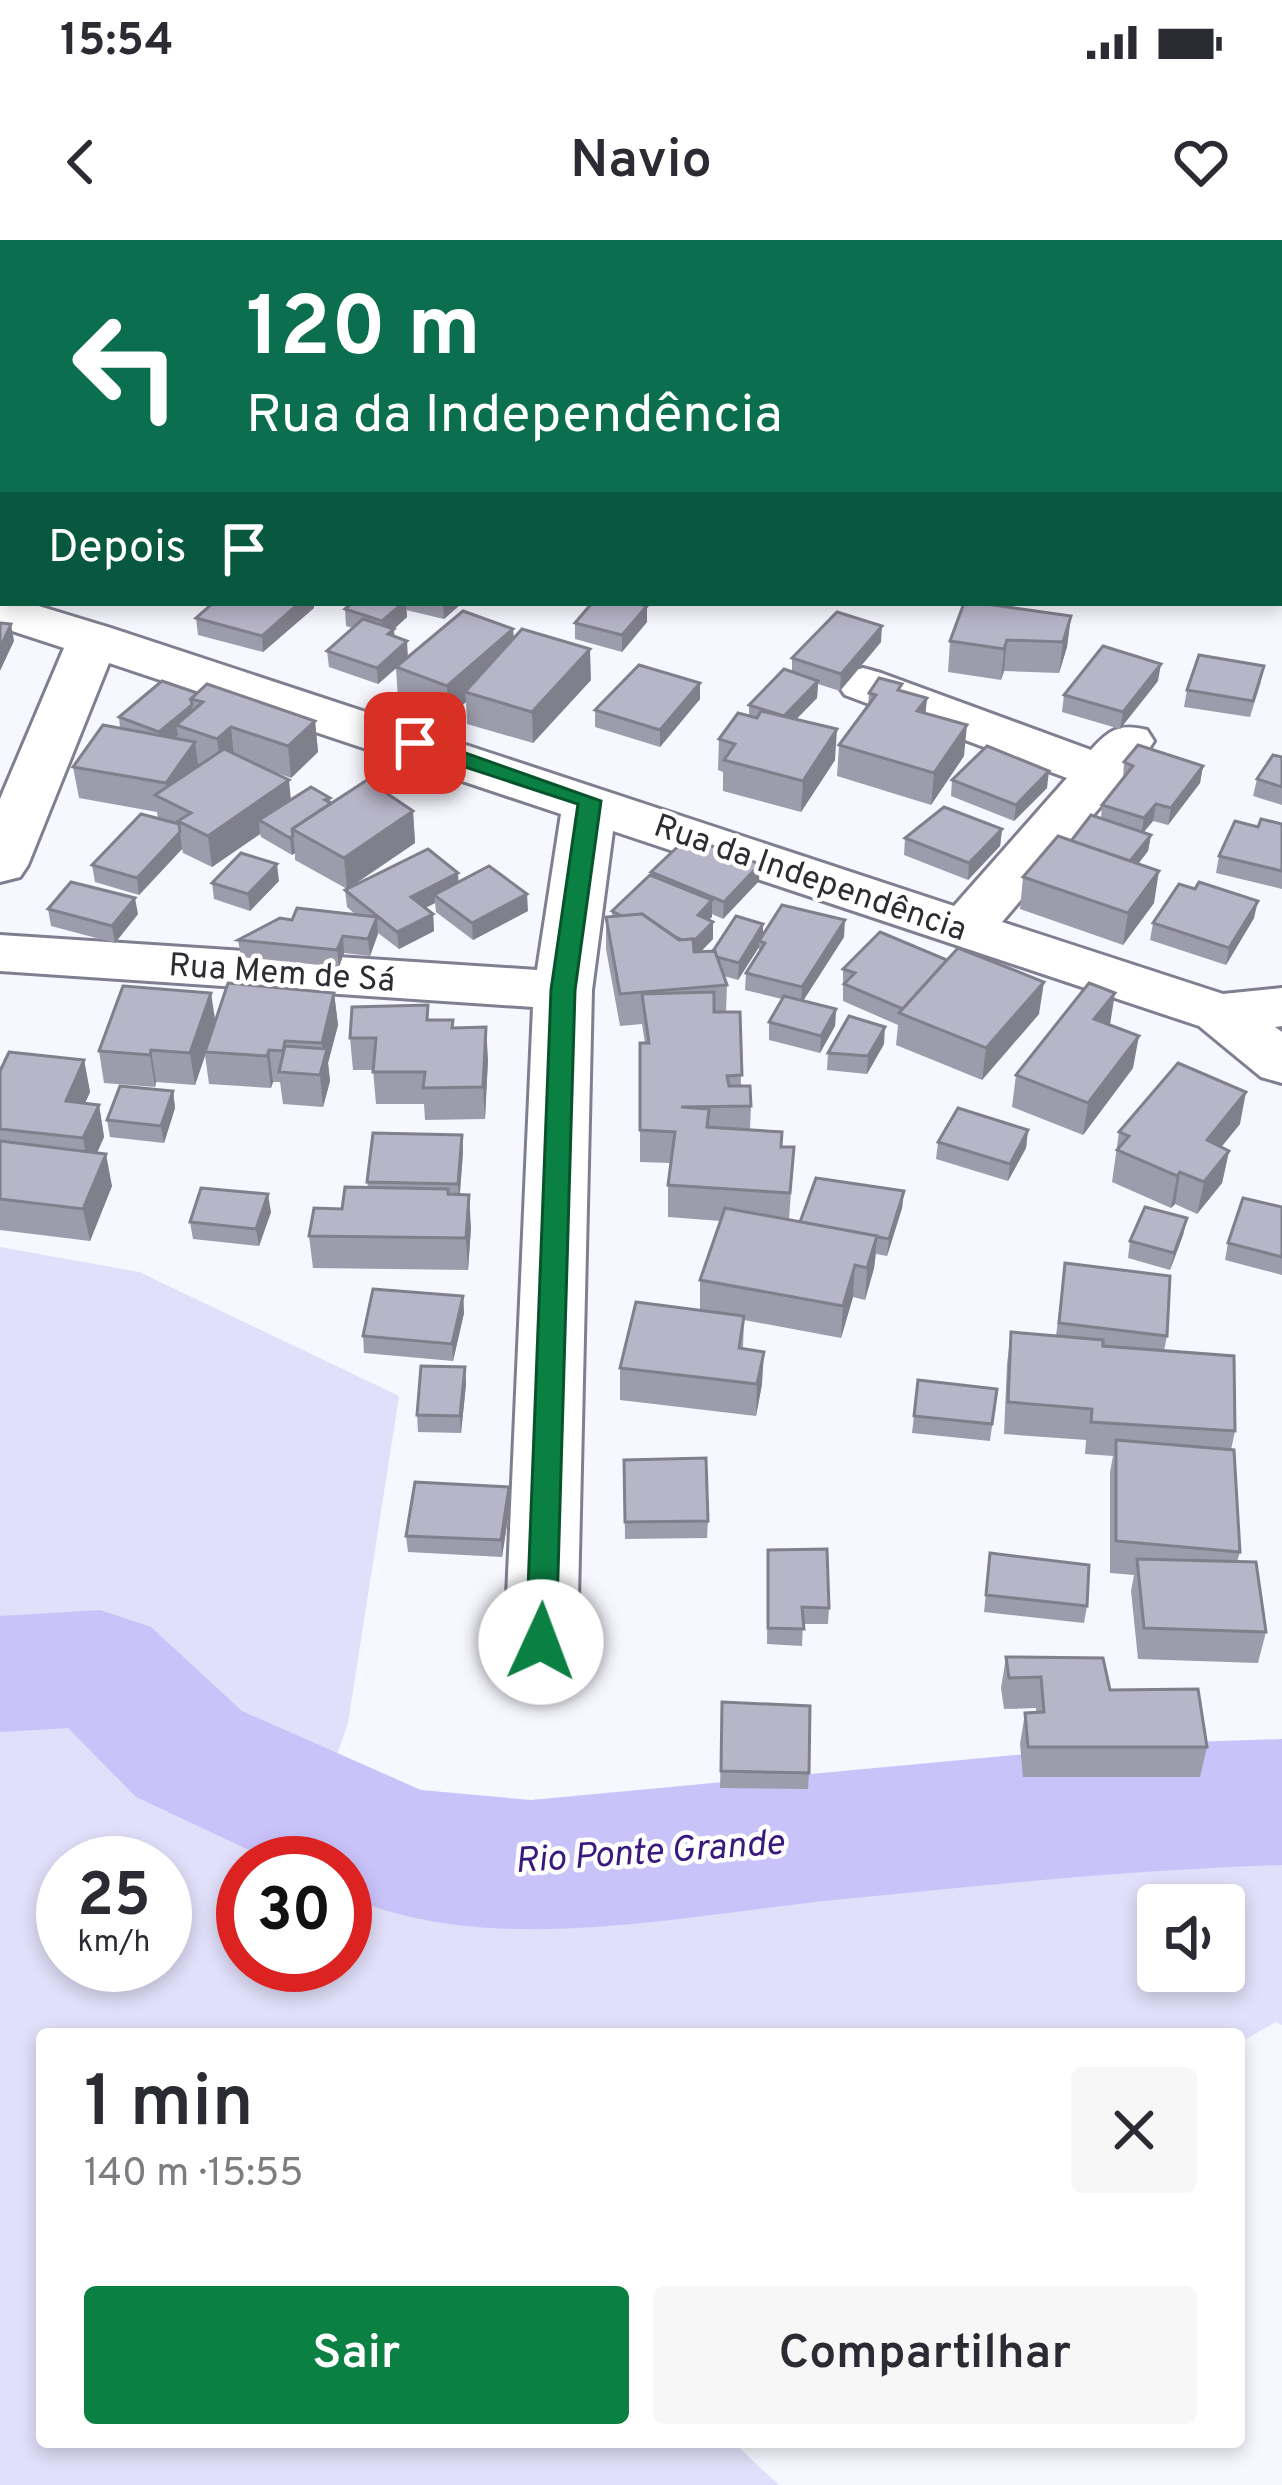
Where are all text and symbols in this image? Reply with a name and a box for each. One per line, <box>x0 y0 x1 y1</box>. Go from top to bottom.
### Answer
text: 15:54 <box>60 14 174 71</box>
text: Navio <box>570 128 712 197</box>
icon: back <box>48 129 114 195</box>
icon: heart <box>1168 129 1234 195</box>
text: 120 m <box>246 279 481 385</box>
icon: left <box>48 288 204 444</box>
text: Rua da Independência <box>246 383 783 452</box>
icon: arrive <box>211 516 277 582</box>
text: Depois <box>48 521 187 578</box>
pin <box>364 692 466 794</box>
icon: arrive <box>382 710 448 776</box>
street label: Rua da Independência <box>648 807 972 953</box>
street label: Rua Mem de Sá <box>167 946 396 1004</box>
position arrow <box>478 1579 604 1705</box>
water label: Rio Ponte Grande <box>513 1822 786 1886</box>
speed limit sign: 30 <box>216 1836 372 1992</box>
text: 25 <box>77 1861 151 1937</box>
map controls <box>1137 1884 1245 1992</box>
button: sound <box>1137 1884 1245 1992</box>
text: km/h <box>78 1925 150 1962</box>
text: 1 min <box>84 2060 254 2152</box>
button: close <box>1071 2067 1197 2193</box>
text: 140 m · 15:55 <box>84 2151 304 2200</box>
button: Sair <box>84 2286 629 2424</box>
button: Compartilhar <box>653 2286 1197 2424</box>

